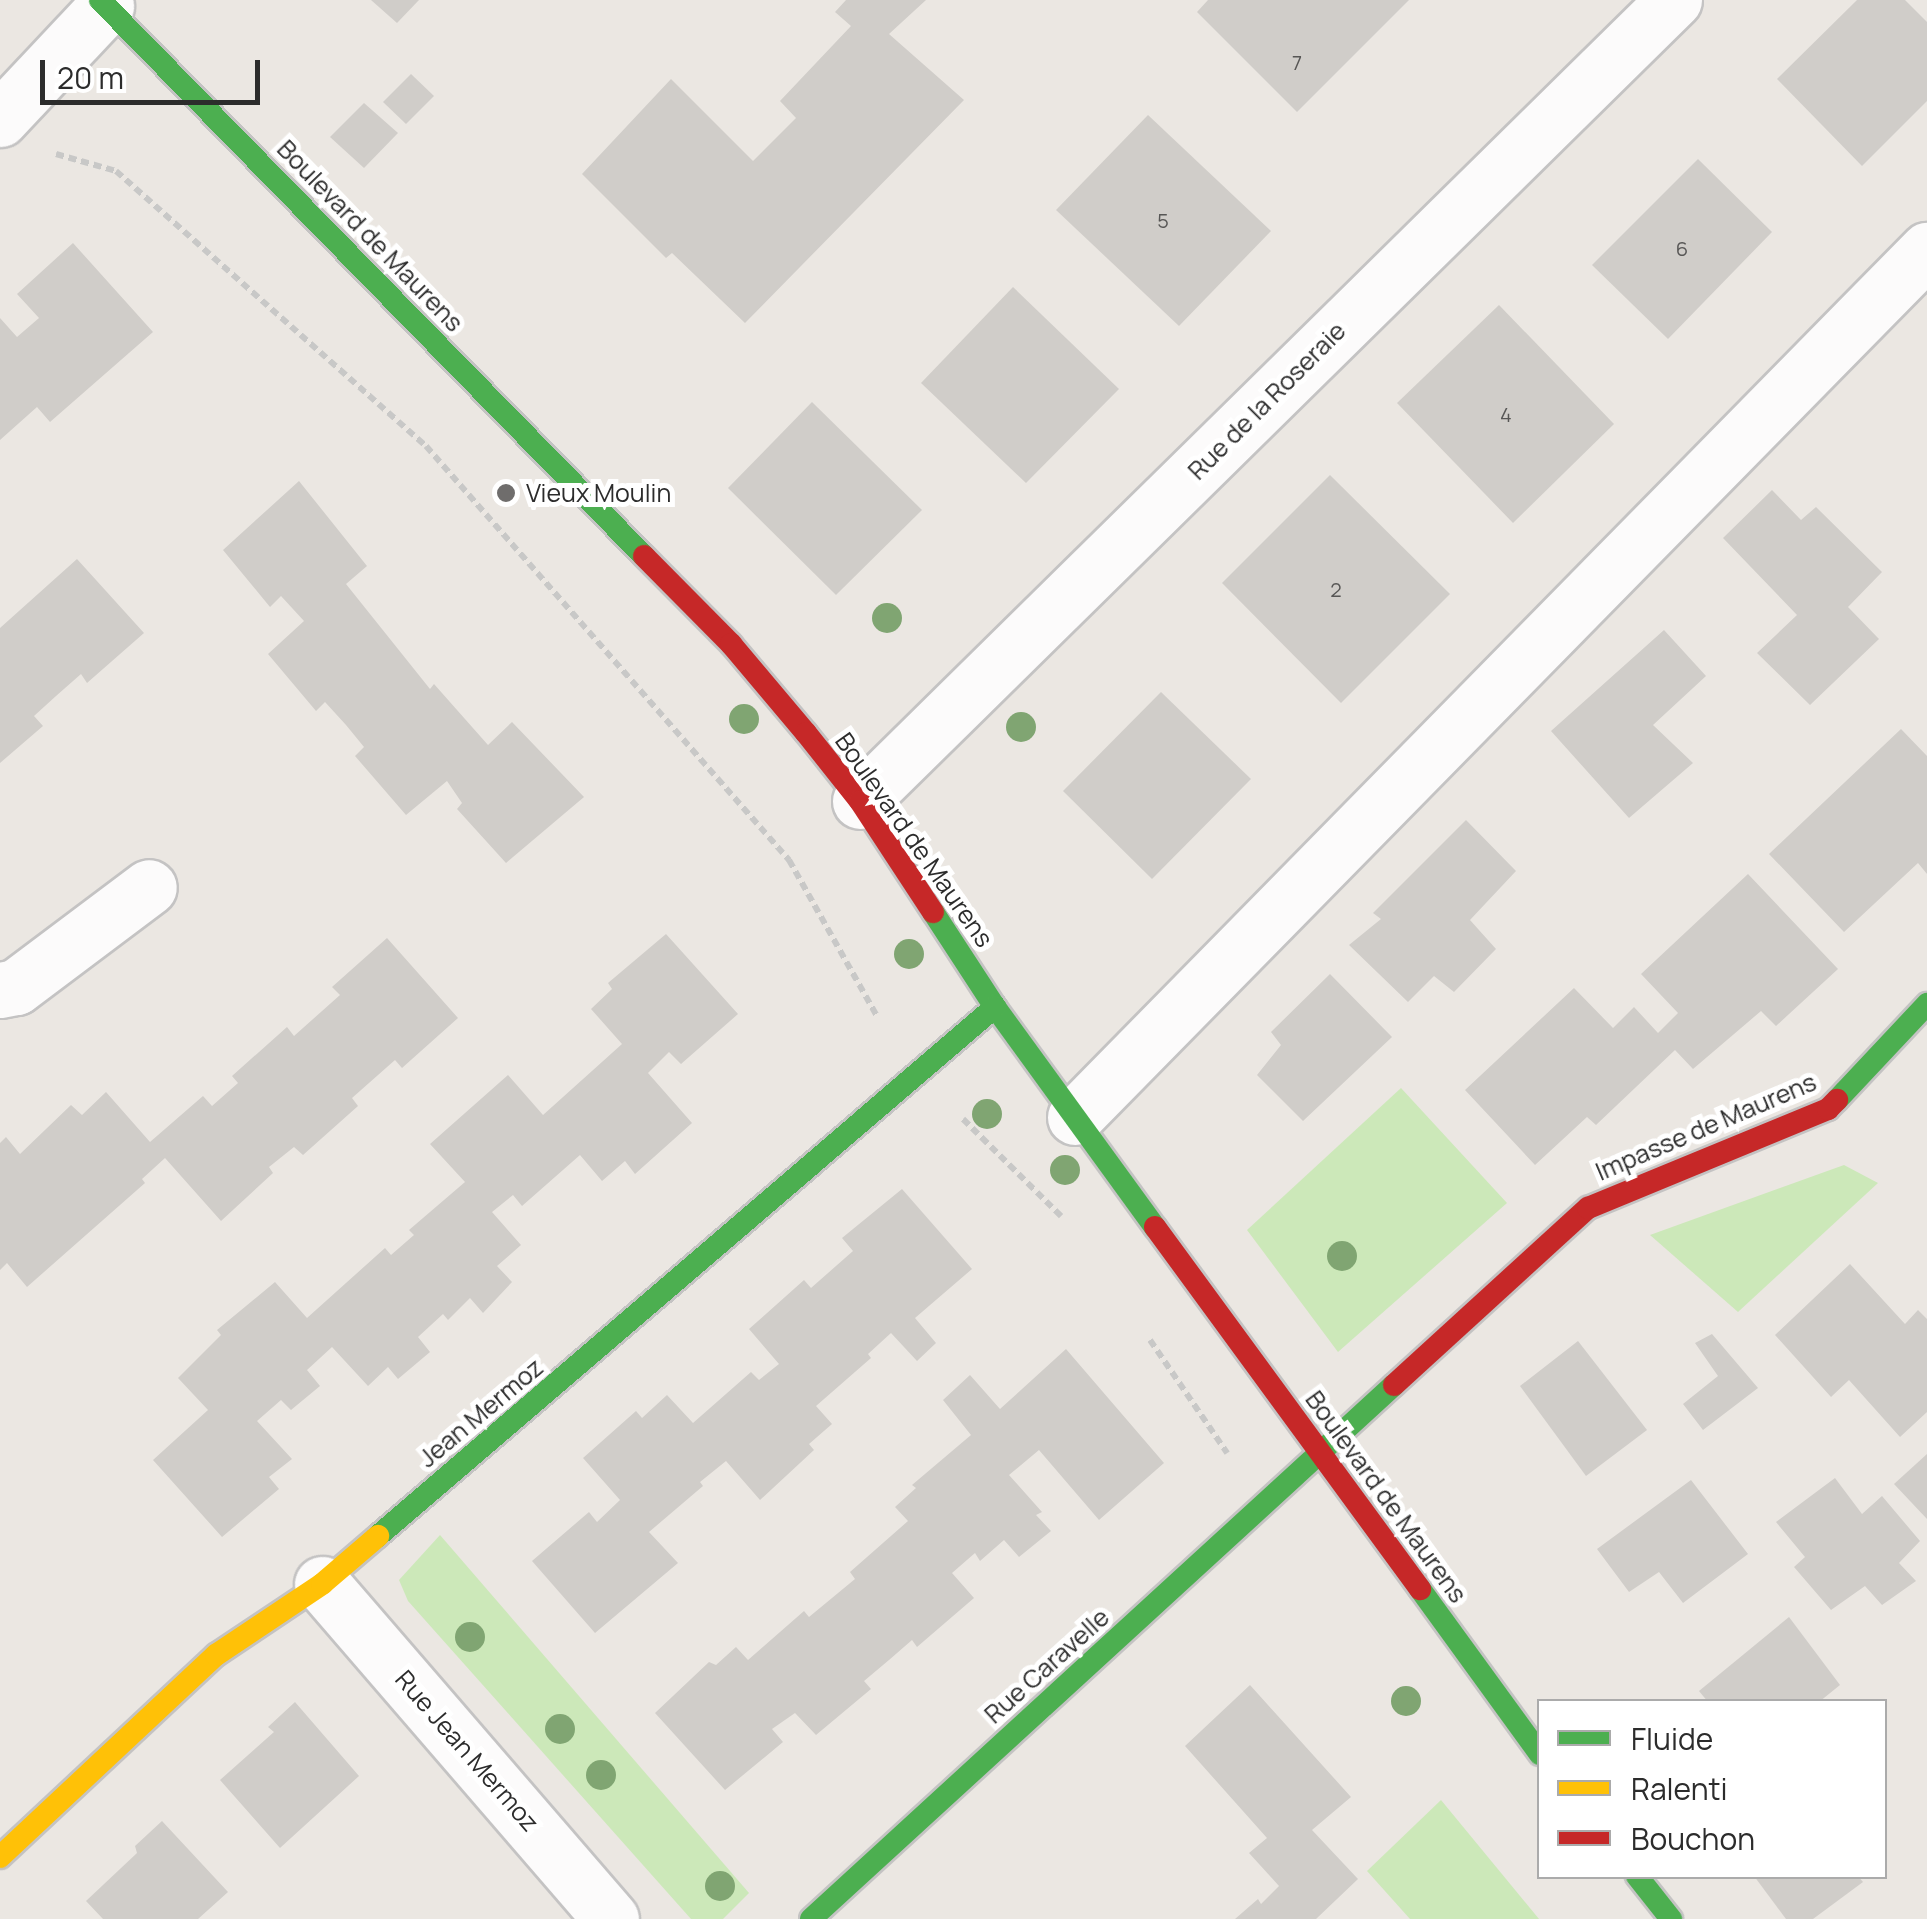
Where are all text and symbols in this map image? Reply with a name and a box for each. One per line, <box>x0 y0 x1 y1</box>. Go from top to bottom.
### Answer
scale bar <box>45 40 265 102</box>
house number: 7 <box>1292 50 1302 74</box>
text: 20 m <box>57 57 124 98</box>
street label: Boulevard de Maurens <box>271 134 469 338</box>
house number: 5 <box>1157 208 1169 232</box>
house number: 6 <box>1676 236 1688 260</box>
street label: Rue de la Roseraie <box>1182 316 1352 486</box>
house number: 4 <box>1500 402 1512 426</box>
place label: Vieux Moulin <box>526 478 671 508</box>
marker: Vieux Moulin <box>495 482 517 504</box>
house number: 2 <box>1330 577 1342 601</box>
street label: Boulevard de Maurens <box>829 727 999 953</box>
street label: Impasse de Maurens <box>1591 1067 1821 1187</box>
street label: Jean Mermoz <box>413 1352 549 1474</box>
street label: Boulevard de Maurens <box>1299 1385 1473 1609</box>
street label: Rue Caravelle <box>979 1602 1115 1730</box>
street label: Rue Jean Mermoz <box>389 1664 545 1838</box>
legend <box>1537 1699 1887 1879</box>
text: Fluide <box>1631 1718 1713 1759</box>
text: Ralenti <box>1631 1768 1728 1809</box>
text: Bouchon <box>1631 1818 1755 1859</box>

